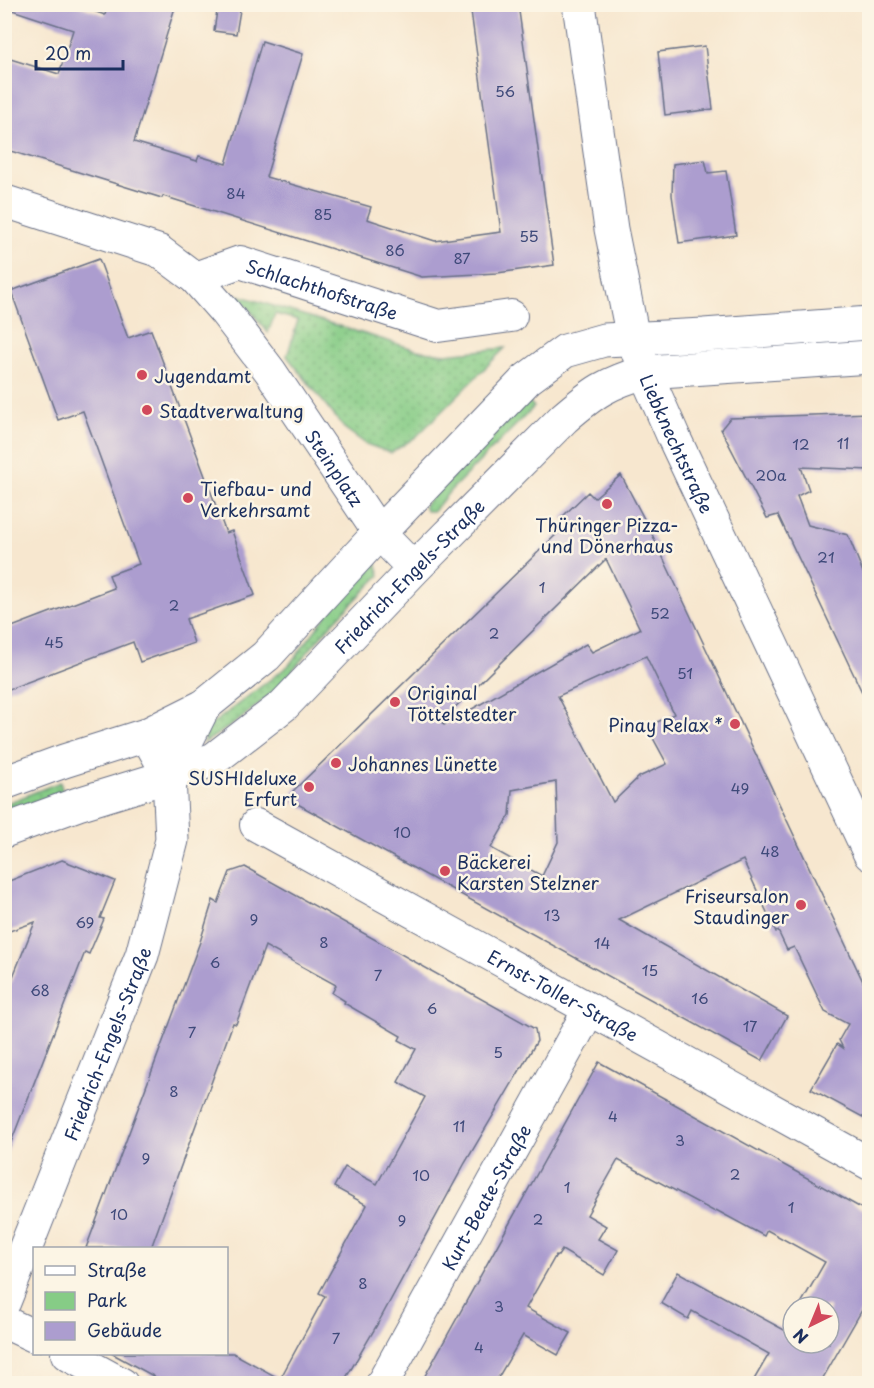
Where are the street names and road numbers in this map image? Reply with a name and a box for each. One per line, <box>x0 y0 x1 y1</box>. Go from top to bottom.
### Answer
street label: Schlachthofstraße <box>243 251 402 326</box>
street label: Liebknechtstraße <box>634 370 721 517</box>
street label: Steinplatz <box>300 424 371 512</box>
street label: Friedrich-Engels-Straße <box>327 493 490 659</box>
street label: Ernst-Toller-Straße <box>483 942 643 1047</box>
street label: Friedrich-Engels-Straße <box>56 944 157 1144</box>
street label: Kurt-Beate-Straße <box>434 1119 537 1275</box>

